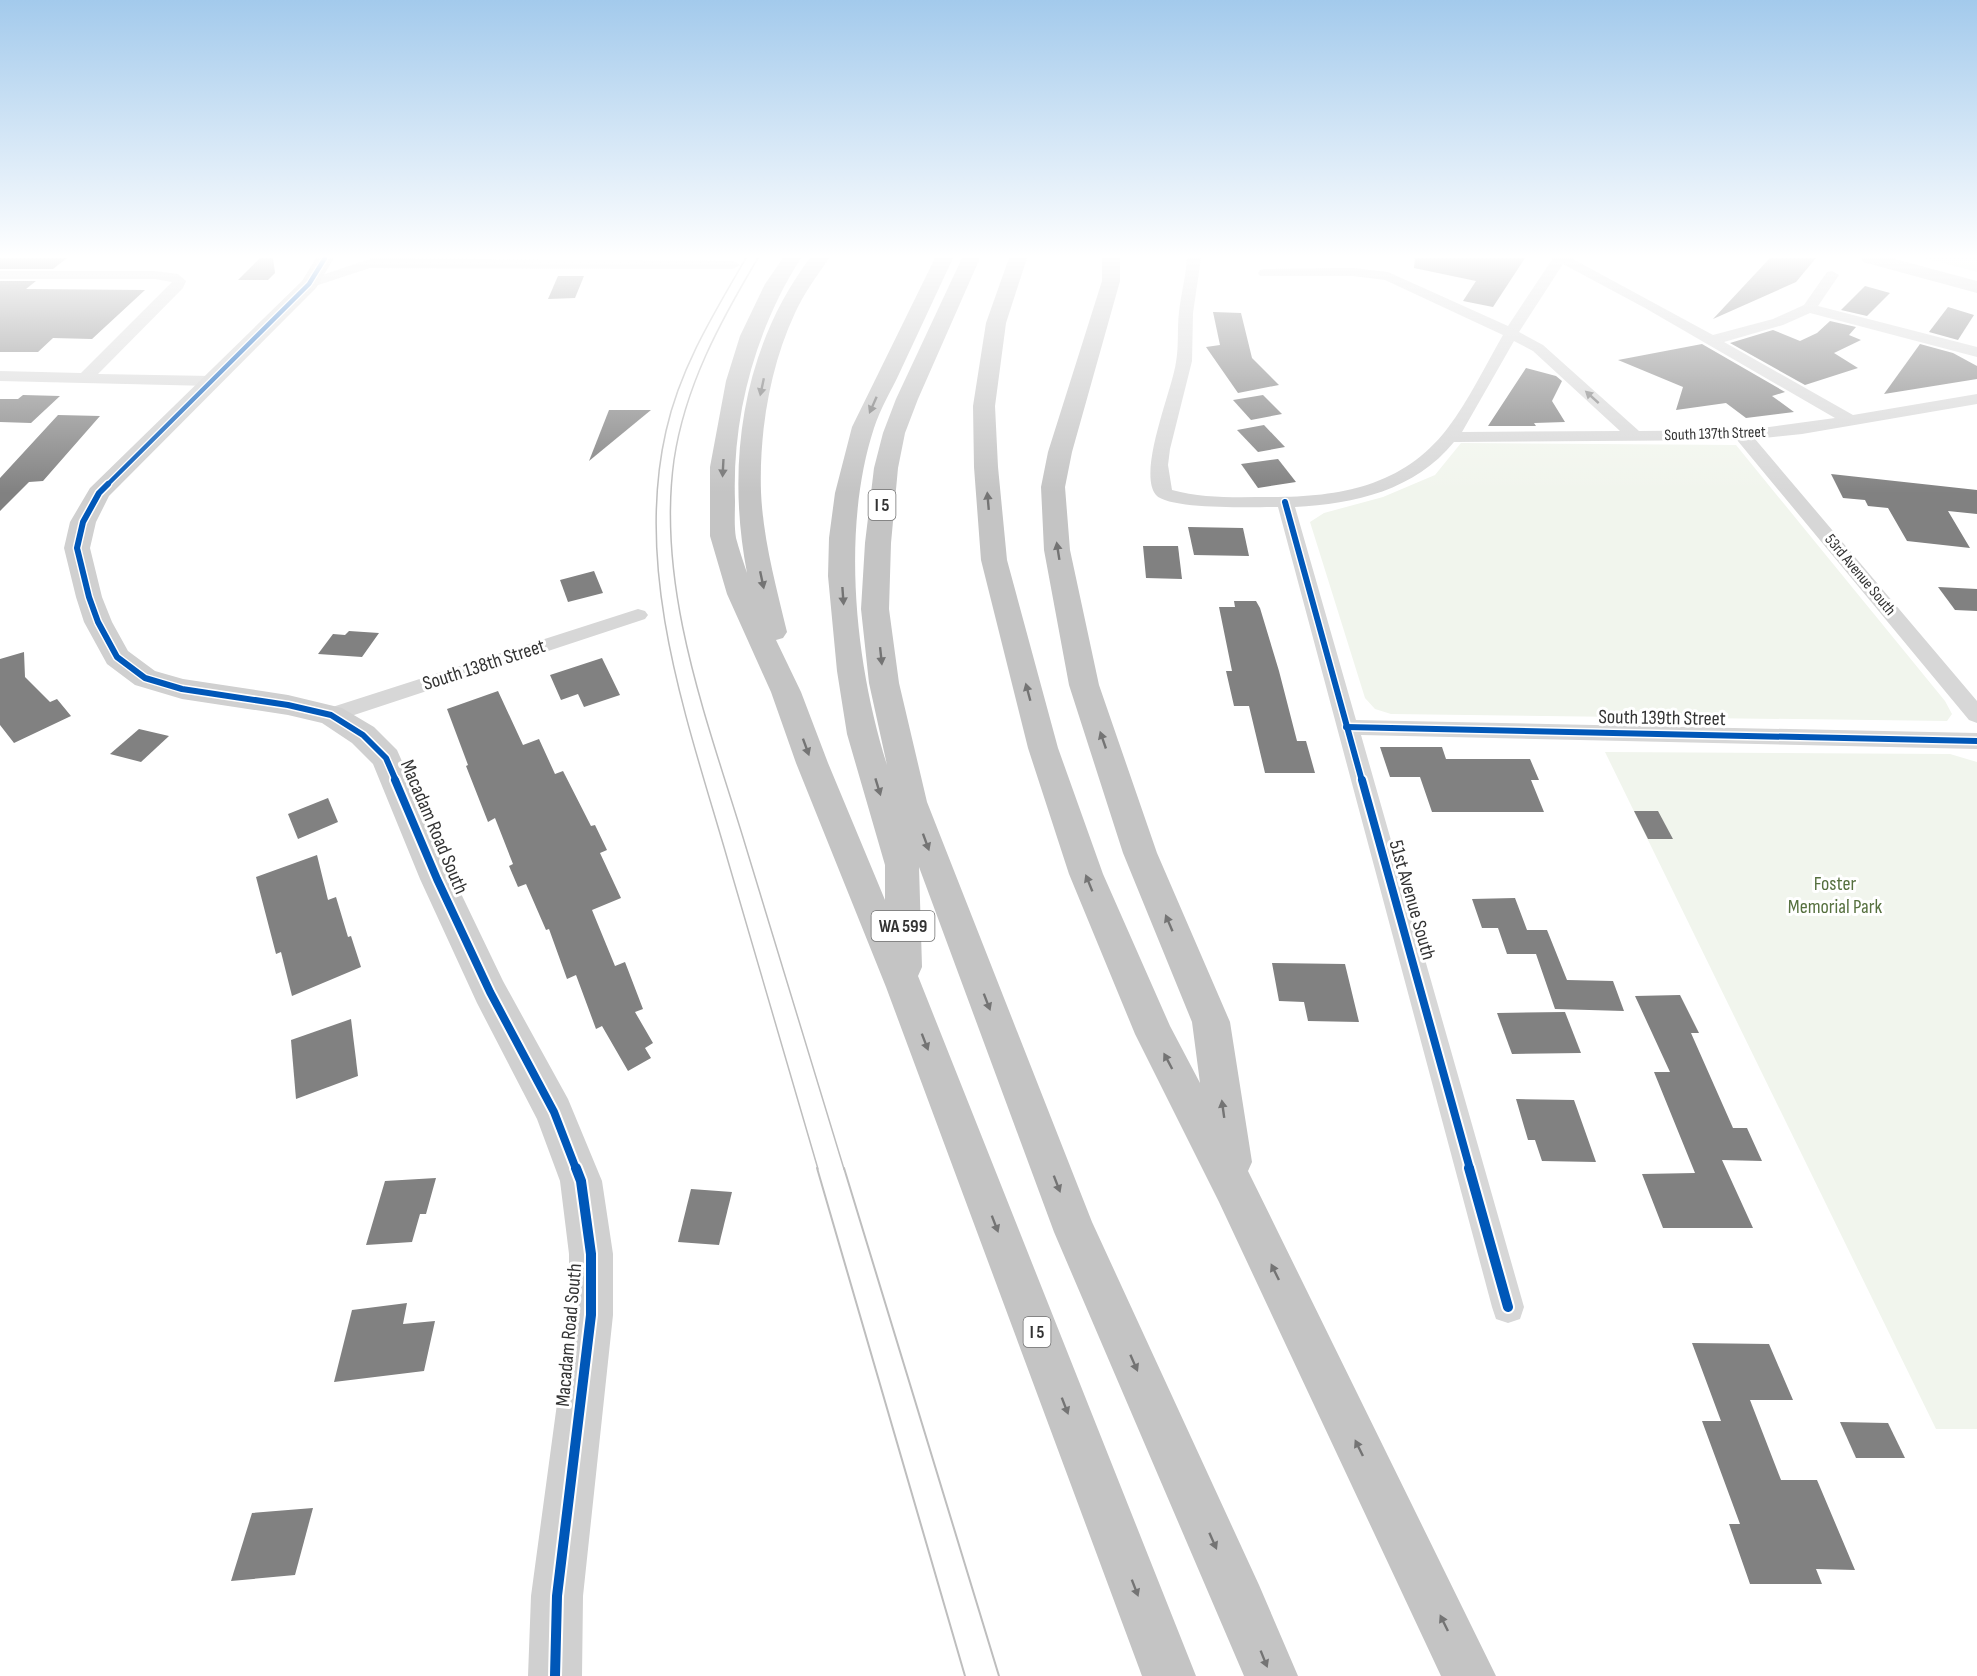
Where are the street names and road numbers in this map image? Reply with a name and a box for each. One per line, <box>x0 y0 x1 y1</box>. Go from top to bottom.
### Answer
street label: South 137th Street <box>1664 423 1766 445</box>
road number: I 5 <box>868 490 896 520</box>
street label: 53rd Avenue South <box>1821 530 1899 620</box>
street label: South 138th Street <box>420 634 548 696</box>
street label: South 139th Street <box>1598 705 1726 731</box>
street label: Macadam Road South <box>395 756 473 898</box>
street label: 51st Avenue South <box>1383 837 1441 963</box>
road number: WA 599 <box>872 911 934 941</box>
street label: Macadam Road South <box>551 1262 587 1408</box>
road number: I 5 <box>1024 1317 1050 1347</box>

